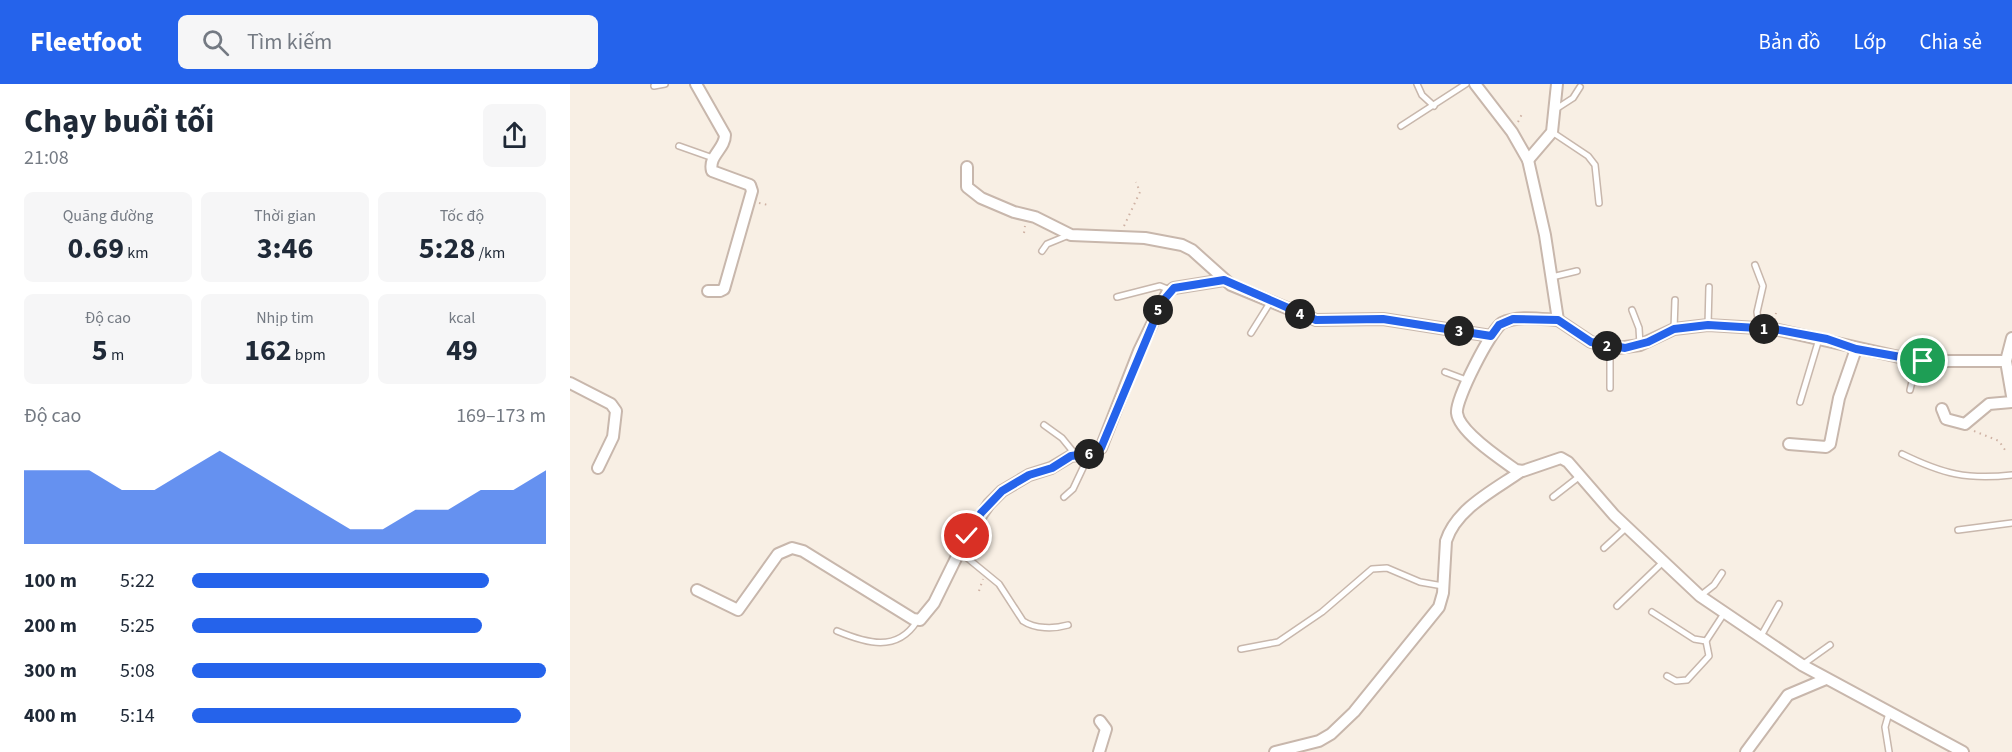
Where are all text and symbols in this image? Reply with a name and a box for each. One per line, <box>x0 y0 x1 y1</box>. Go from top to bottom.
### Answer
search box <box>178 15 598 69</box>
text: Fleetfoot <box>30 22 142 62</box>
icon: search <box>199 26 232 59</box>
text: Tìm kiếm <box>247 26 332 58</box>
text: Bản đồ <box>1759 27 1820 57</box>
text: Lớp <box>1853 27 1886 57</box>
text: Chia sẻ <box>1919 27 1982 57</box>
text: Chạy buổi tối <box>24 98 214 145</box>
button: share <box>483 104 546 167</box>
text: 21:08 <box>24 144 69 172</box>
text: Quãng đường <box>63 205 153 227</box>
text: Thời gian <box>254 205 316 227</box>
text: Tốc độ <box>440 205 484 227</box>
text: 0.69 <box>68 227 124 270</box>
text: 3:46 <box>257 227 313 270</box>
text: 5:28 <box>419 227 475 270</box>
text: km <box>124 242 148 264</box>
text: /km <box>475 242 505 264</box>
pin: 5 <box>1143 295 1173 325</box>
text: 5 <box>1154 299 1162 321</box>
pin: 4 <box>1285 299 1315 329</box>
text: 4 <box>1296 303 1304 325</box>
text: Độ cao <box>85 307 131 329</box>
text: Nhịp tim <box>256 307 314 329</box>
text: kcal <box>449 307 475 329</box>
pin: 1 <box>1749 314 1779 344</box>
pin: 3 <box>1444 316 1474 346</box>
text: 1 <box>1760 318 1768 340</box>
text: 3 <box>1455 320 1463 342</box>
text: 5 <box>92 329 108 372</box>
text: 162 <box>244 329 292 372</box>
text: 49 <box>446 329 478 372</box>
pin: 2 <box>1592 331 1622 361</box>
text: 2 <box>1603 335 1611 357</box>
pin <box>1897 335 1948 386</box>
text: m <box>108 344 124 366</box>
text: bpm <box>292 344 326 366</box>
icon: arrive <box>1906 344 1939 377</box>
text: Độ cao <box>24 402 81 430</box>
text: 169–173 m <box>456 402 546 430</box>
pin: 6 <box>1074 439 1104 469</box>
text: 6 <box>1085 443 1093 465</box>
pin <box>941 510 992 561</box>
icon: check <box>950 519 983 552</box>
text: 100 m <box>24 567 77 595</box>
text: 5:22 <box>120 567 155 595</box>
text: 200 m <box>24 612 77 640</box>
text: 5:25 <box>120 612 155 640</box>
text: 300 m <box>24 657 77 685</box>
text: 5:08 <box>120 657 155 685</box>
text: 400 m <box>24 702 77 730</box>
text: 5:14 <box>120 702 155 730</box>

